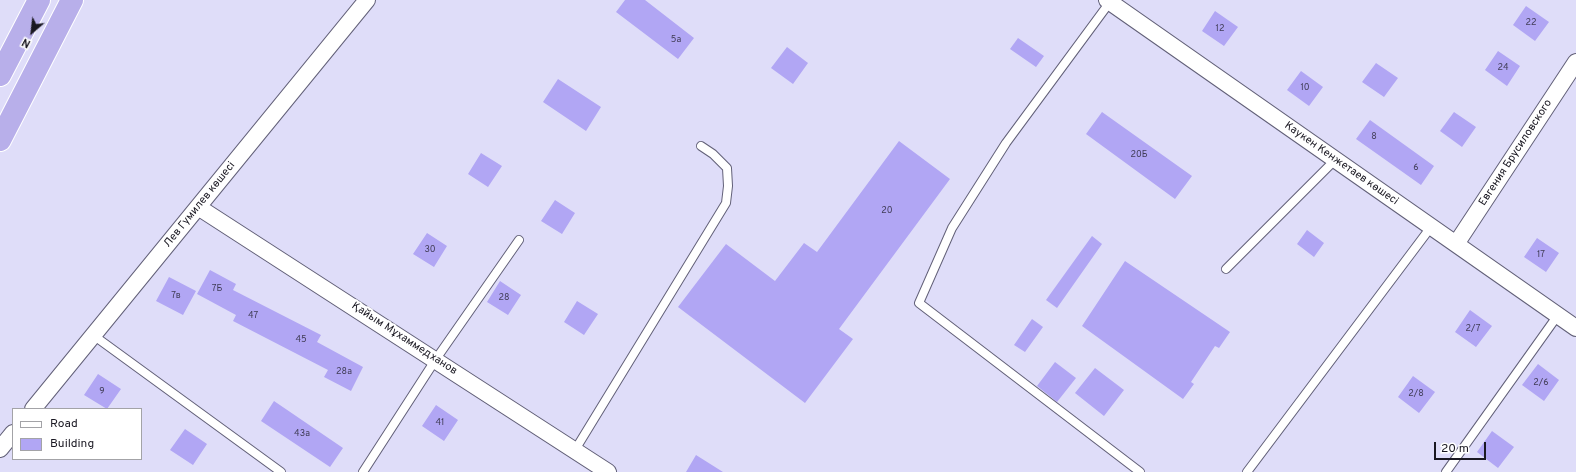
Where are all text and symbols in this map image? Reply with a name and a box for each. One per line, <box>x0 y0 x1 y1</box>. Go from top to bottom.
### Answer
north arrow <box>12 12 52 52</box>
house number: 22 <box>1525 18 1537 28</box>
house number: 12 <box>1216 24 1224 34</box>
text: N <box>20 35 33 51</box>
house number: 5а <box>671 35 681 45</box>
house number: 24 <box>1497 63 1509 73</box>
house number: 10 <box>1300 83 1310 93</box>
street label: Евгения Брусиловского <box>1477 97 1555 209</box>
street label: Каукен Кенжетаев көшесі <box>1281 120 1401 208</box>
house number: 8 <box>1371 132 1377 142</box>
house number: 20Б <box>1130 150 1148 160</box>
street label: Лев Гумилев көшесі <box>161 160 239 250</box>
house number: 6 <box>1413 163 1419 173</box>
house number: 20 <box>881 206 893 216</box>
house number: 30 <box>424 245 436 255</box>
house number: 17 <box>1537 250 1545 260</box>
house number: 7Б <box>212 284 222 294</box>
house number: 7в <box>171 291 181 301</box>
house number: 28 <box>498 293 510 303</box>
street label: Қайым Мұхаммедханов <box>349 300 459 378</box>
house number: 47 <box>248 311 258 321</box>
house number: 2/7 <box>1466 324 1480 334</box>
house number: 45 <box>295 335 307 345</box>
house number: 28а <box>336 367 352 377</box>
house number: 2/6 <box>1533 378 1549 388</box>
house number: 9 <box>99 387 105 397</box>
house number: 2/8 <box>1408 389 1424 399</box>
legend <box>12 408 142 460</box>
text: Road <box>50 416 78 432</box>
house number: 41 <box>436 418 444 428</box>
house number: 43а <box>294 429 310 439</box>
scale bar <box>1436 434 1488 460</box>
text: Building <box>50 436 94 452</box>
text: 20 m <box>1441 441 1469 457</box>

